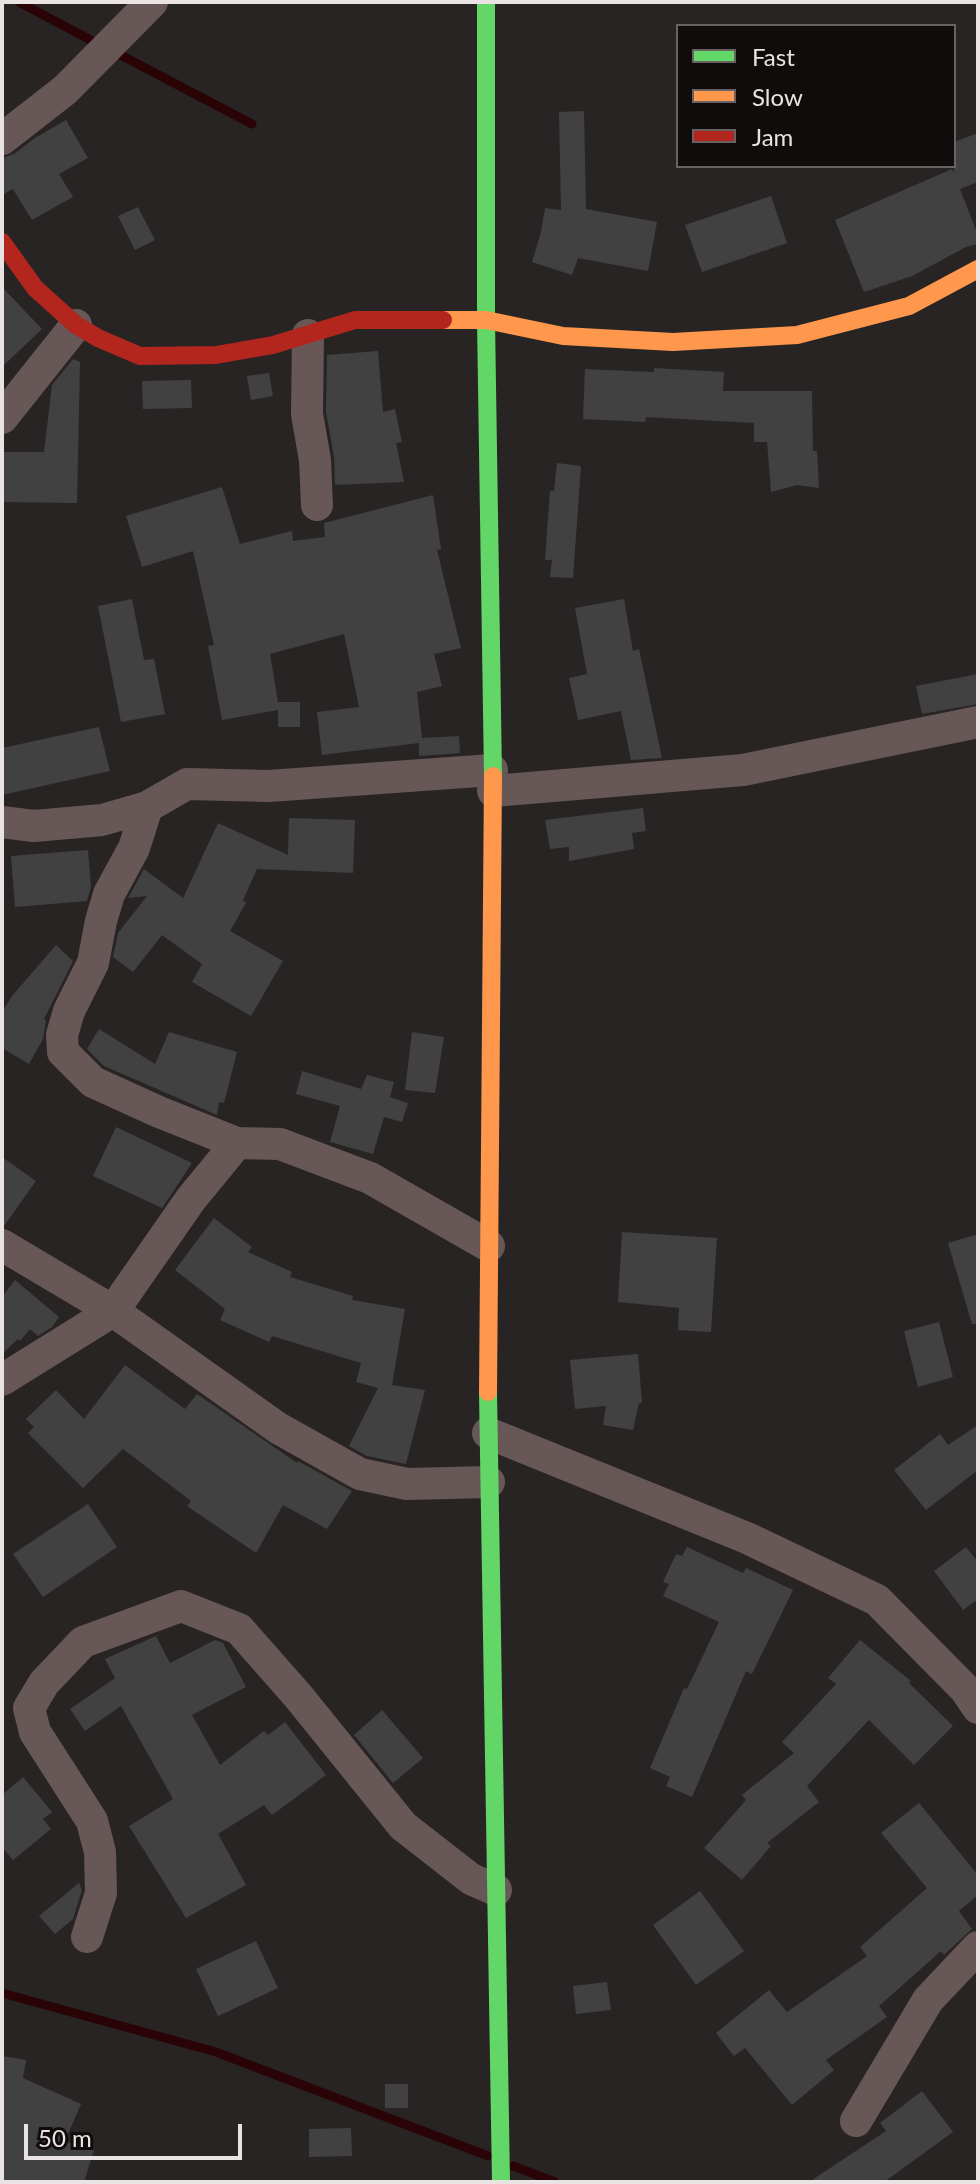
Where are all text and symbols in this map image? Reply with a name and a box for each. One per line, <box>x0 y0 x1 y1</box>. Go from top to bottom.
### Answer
legend <box>676 24 956 168</box>
text: Fast <box>752 42 795 71</box>
text: Slow <box>752 82 803 111</box>
text: Jam <box>752 122 793 151</box>
scale bar <box>28 2108 246 2158</box>
text: 50 m <box>38 2123 92 2152</box>

